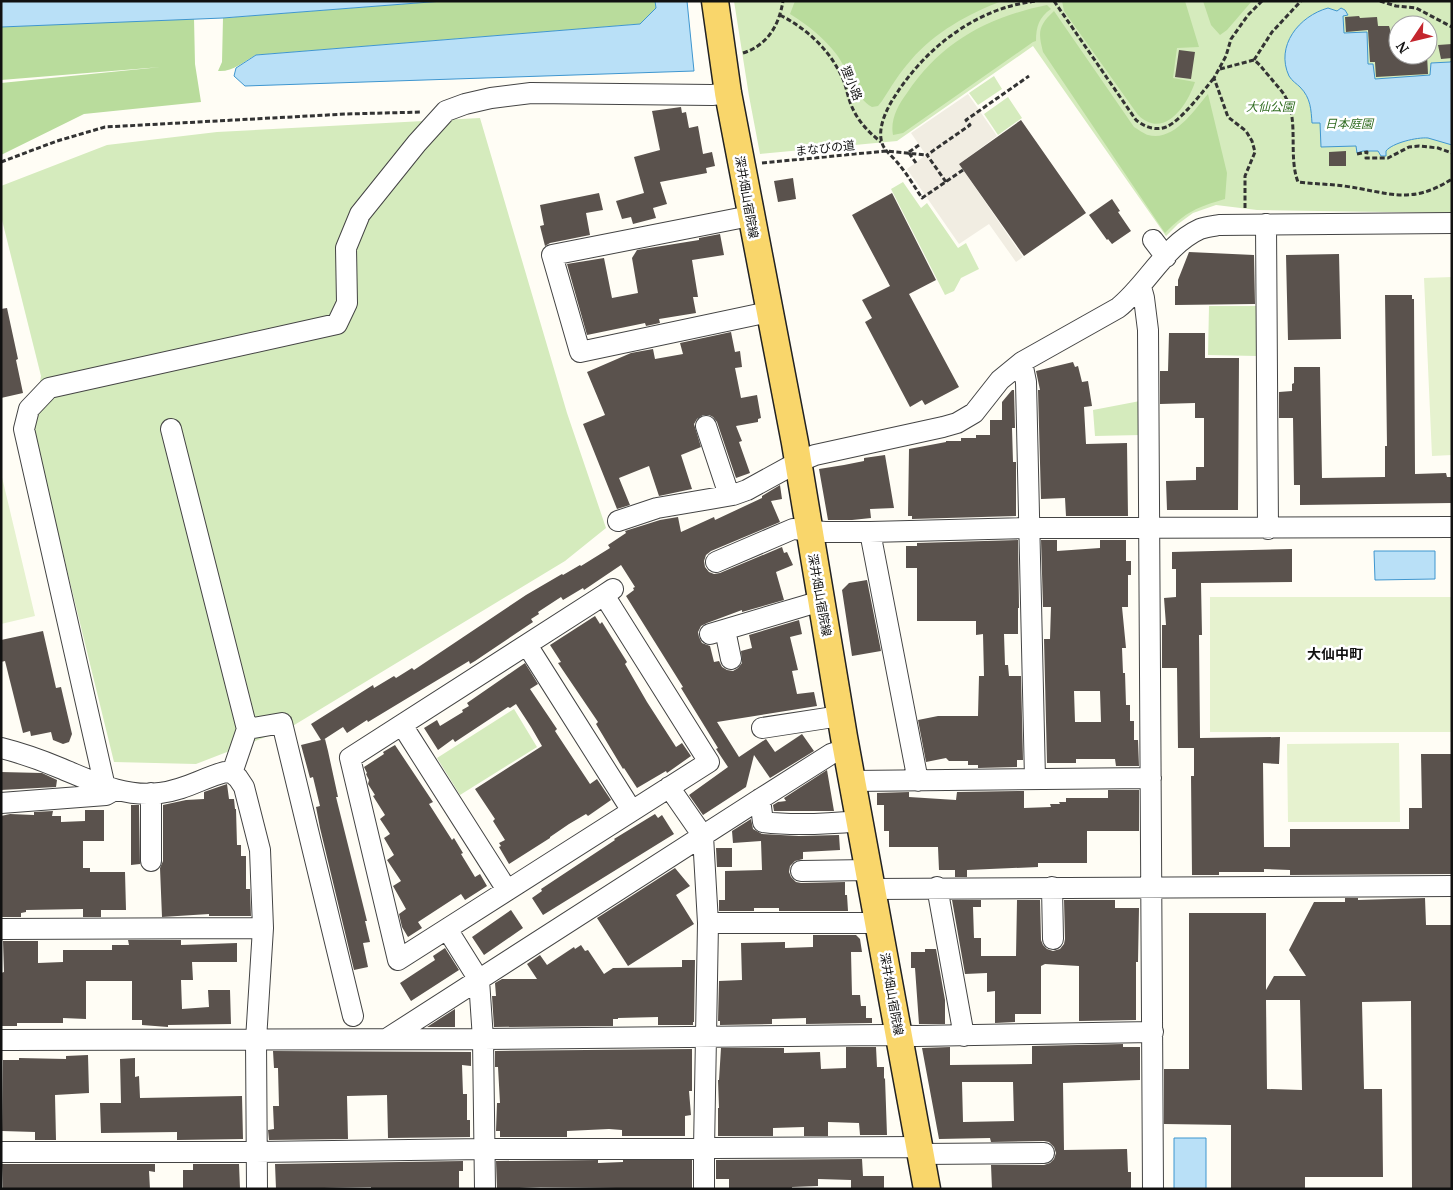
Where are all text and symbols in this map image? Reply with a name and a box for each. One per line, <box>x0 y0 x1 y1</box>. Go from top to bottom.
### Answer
north arrow <box>1388 15 1438 65</box>
text: N <box>1391 38 1413 58</box>
street label: 狸小路 <box>838 63 866 103</box>
park label: 大仙公園 <box>1246 99 1296 114</box>
park label: 日本庭園 <box>1325 116 1375 131</box>
street label: まなびの道 <box>794 137 856 159</box>
street label: 深井畑山宿院線 <box>732 154 762 240</box>
street label: 深井畑山宿院線 <box>805 552 835 638</box>
district label: 大仙中町 <box>1307 644 1363 663</box>
street label: 深井畑山宿院線 <box>877 951 907 1037</box>

